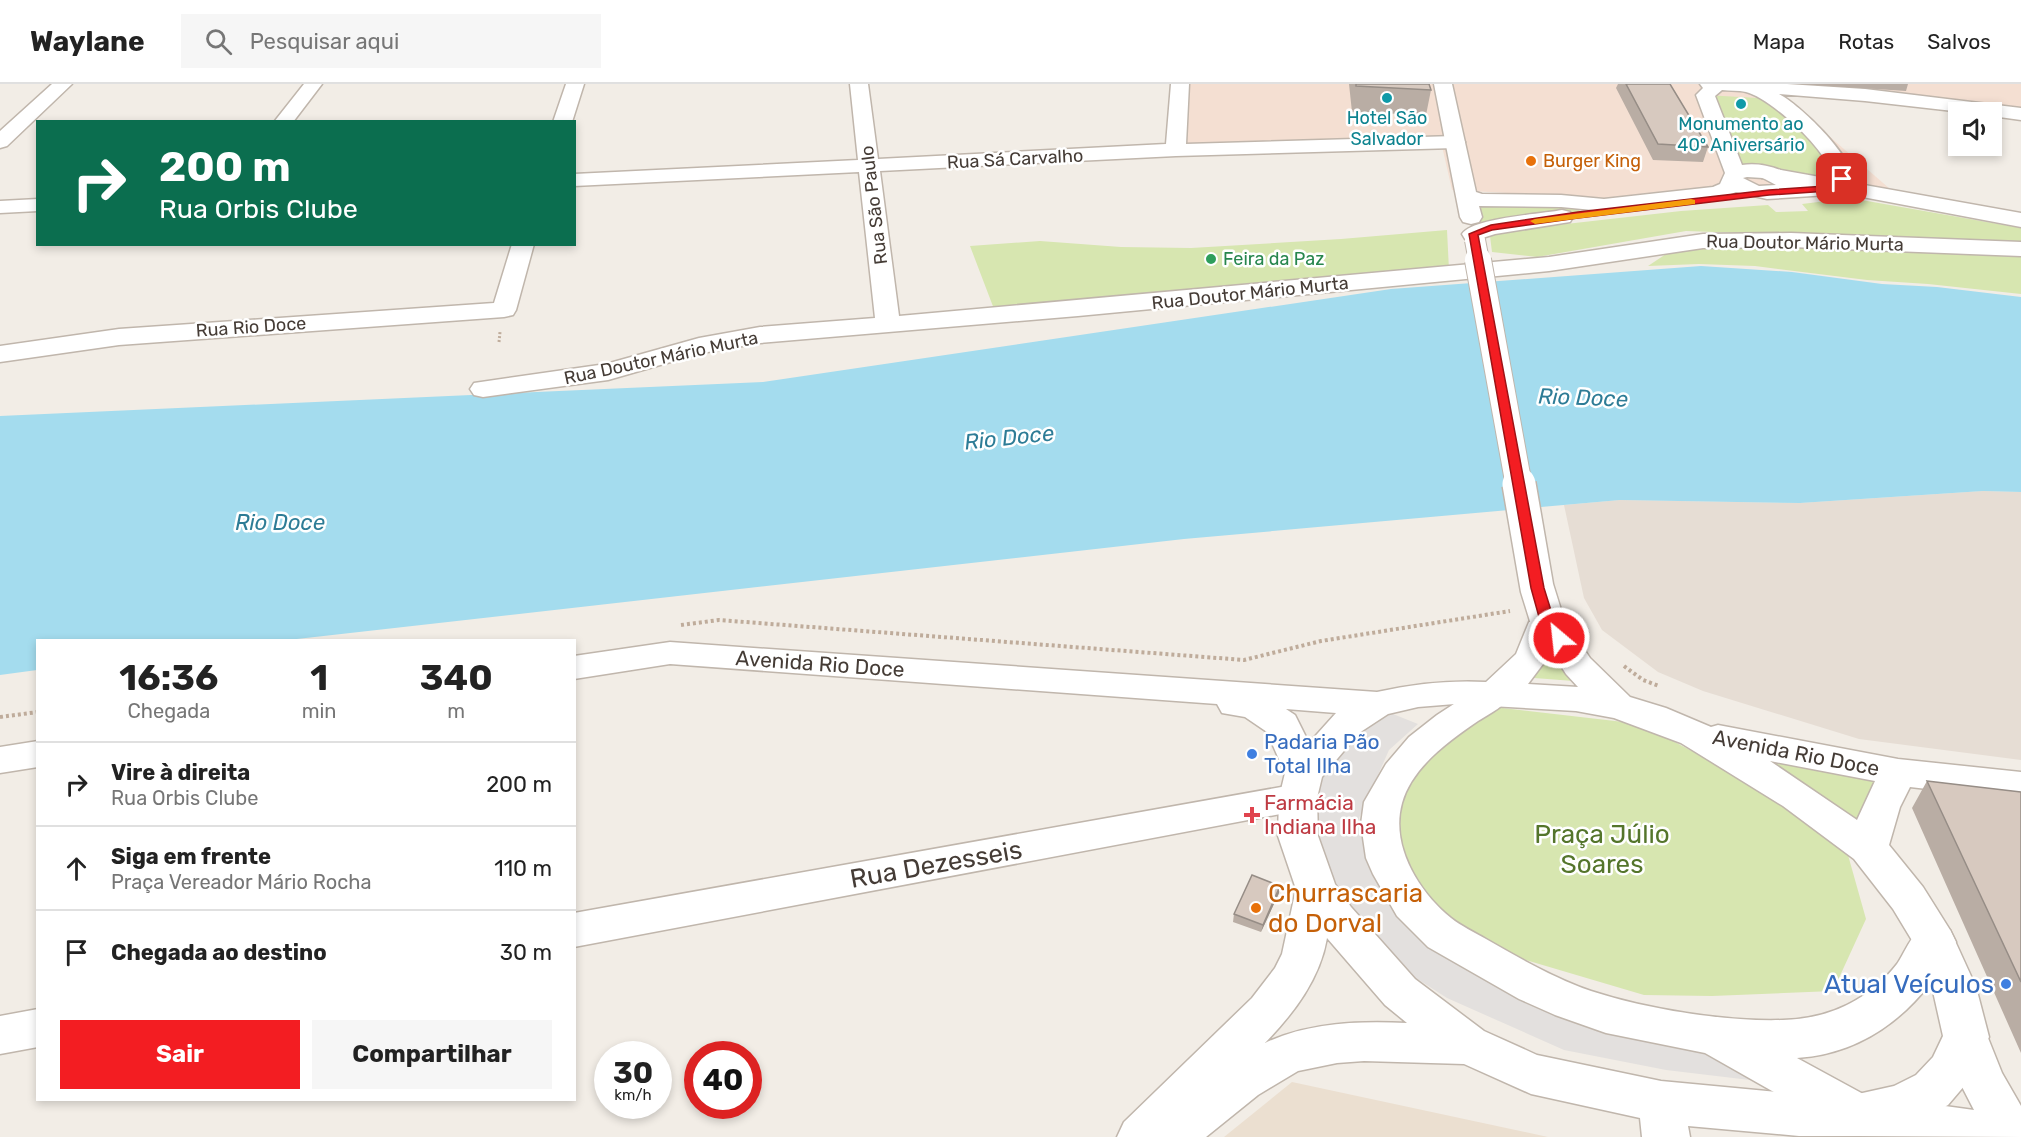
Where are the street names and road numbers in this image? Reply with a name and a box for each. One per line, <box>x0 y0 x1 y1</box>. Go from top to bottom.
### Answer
street label: Rua São Paulo <box>856 144 892 266</box>
street label: Rua Sá Carvalho <box>946 144 1084 174</box>
street label: Rua Doutor Mário Murta <box>1706 230 1904 256</box>
street label: Rua Doutor Mário Murta <box>1150 272 1350 314</box>
street label: Rua Rio Doce <box>195 312 307 342</box>
street label: Rua Doutor Mário Murta <box>562 327 760 389</box>
street label: Avenida Rio Doce <box>735 645 905 682</box>
street label: Avenida Rio Doce <box>1711 724 1882 781</box>
street label: Rua Dezesseis <box>848 834 1025 895</box>

